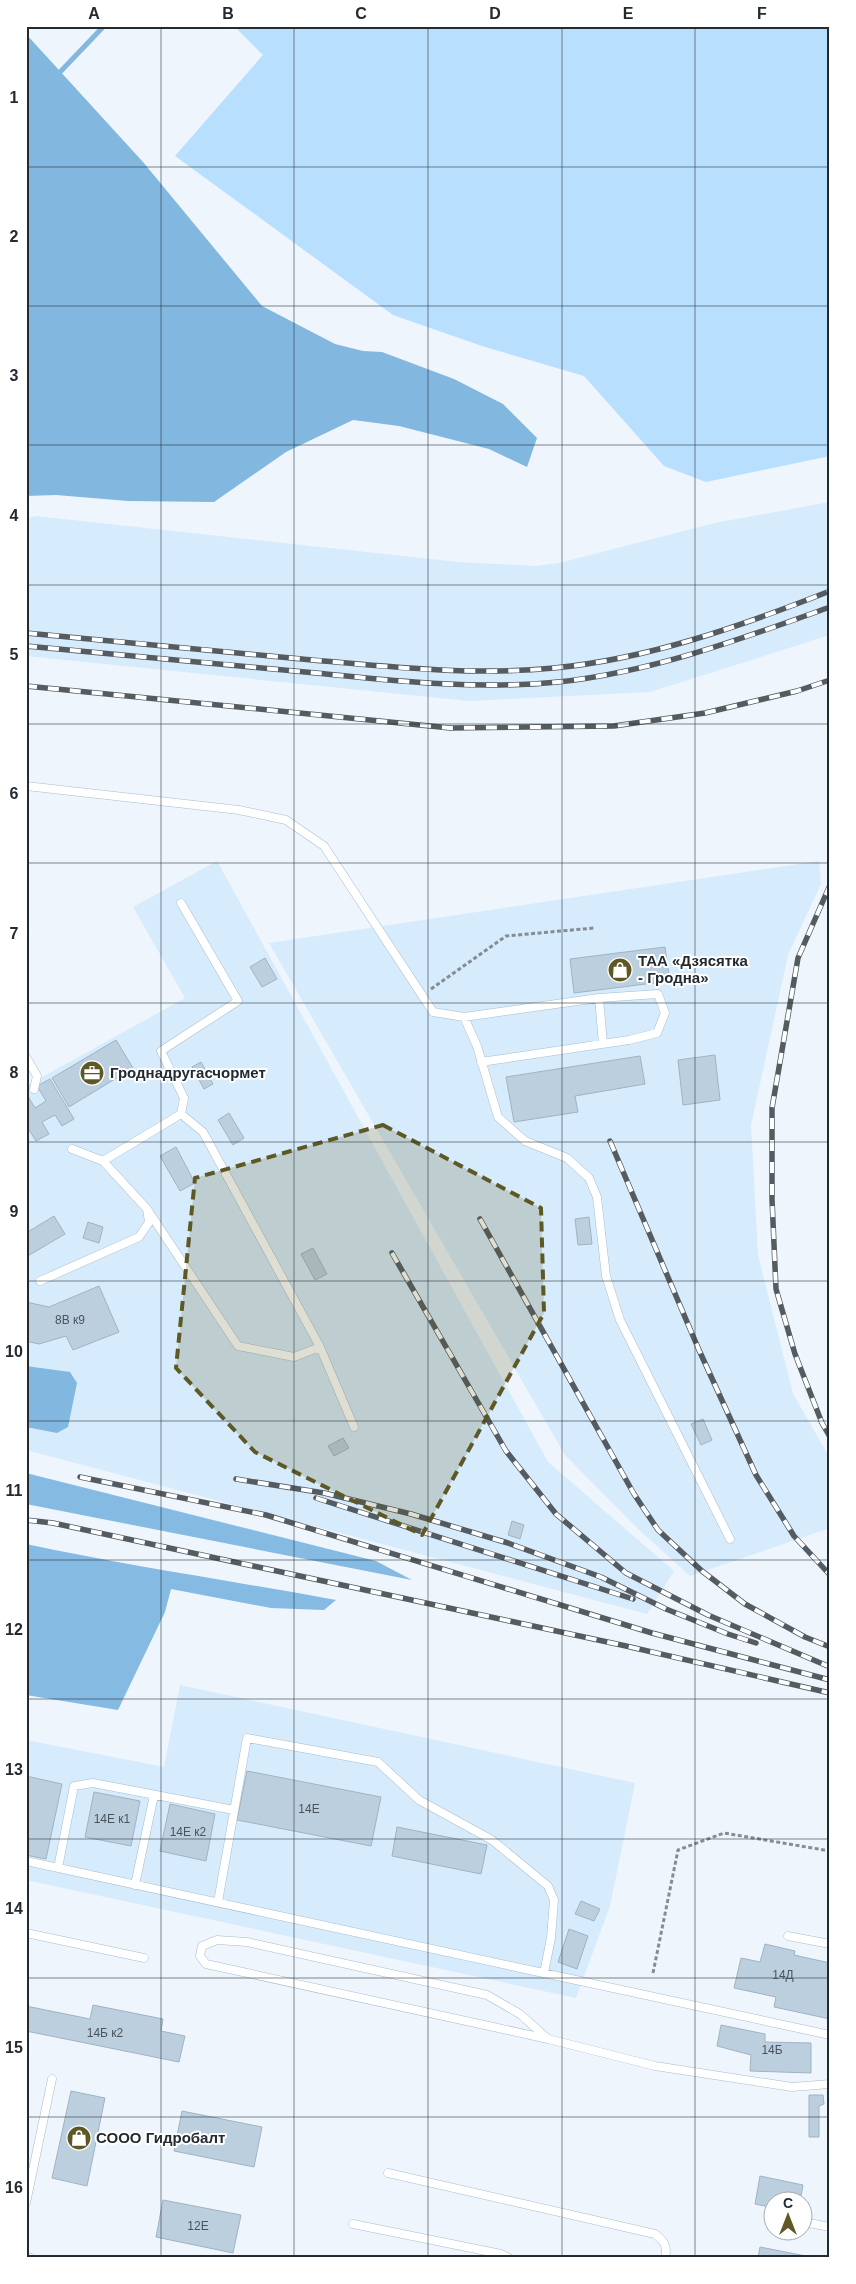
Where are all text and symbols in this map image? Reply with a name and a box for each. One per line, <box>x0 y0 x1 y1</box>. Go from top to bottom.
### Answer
text: A <box>88 5 100 22</box>
text: B <box>222 5 234 22</box>
text: C <box>355 5 367 22</box>
text: D <box>489 5 501 22</box>
text: E <box>623 5 634 22</box>
text: F <box>757 5 767 22</box>
text: 1 <box>10 89 19 106</box>
text: 2 <box>10 228 19 245</box>
text: 3 <box>10 367 19 384</box>
text: 4 <box>10 507 19 524</box>
text: 5 <box>10 646 19 663</box>
text: 6 <box>10 785 19 802</box>
text: 7 <box>10 925 19 942</box>
place label: ТАА «Дзясятка - Гродна» <box>638 952 749 986</box>
shop icon: ТАА «Дзясятка - Гродна» <box>607 957 633 983</box>
office icon: Гроднадругасчормет <box>79 1060 105 1086</box>
text: 8 <box>10 1064 19 1081</box>
place label: Гроднадругасчормет <box>110 1064 266 1081</box>
text: 9 <box>10 1203 19 1220</box>
house number: 8В к9 <box>55 1313 85 1327</box>
text: 10 <box>5 1343 23 1360</box>
text: 11 <box>6 1482 23 1499</box>
text: 12 <box>5 1621 23 1638</box>
text: 13 <box>5 1761 23 1778</box>
house number: 14Е <box>298 1802 320 1816</box>
house number: 14Е к1 <box>94 1812 131 1826</box>
house number: 14Е к2 <box>170 1825 207 1839</box>
text: 14 <box>5 1900 23 1917</box>
house number: 14Д <box>772 1968 794 1982</box>
house number: 14Б к2 <box>87 2026 124 2040</box>
text: 15 <box>5 2039 23 2056</box>
house number: 14Б <box>761 2043 783 2057</box>
shop icon: СООО Гидробалт <box>66 2125 92 2151</box>
place label: СООО Гидробалт <box>96 2129 225 2146</box>
text: 16 <box>5 2179 23 2196</box>
north arrow <box>764 2192 814 2242</box>
text: С <box>783 2195 793 2211</box>
house number: 12Е <box>187 2219 209 2233</box>

